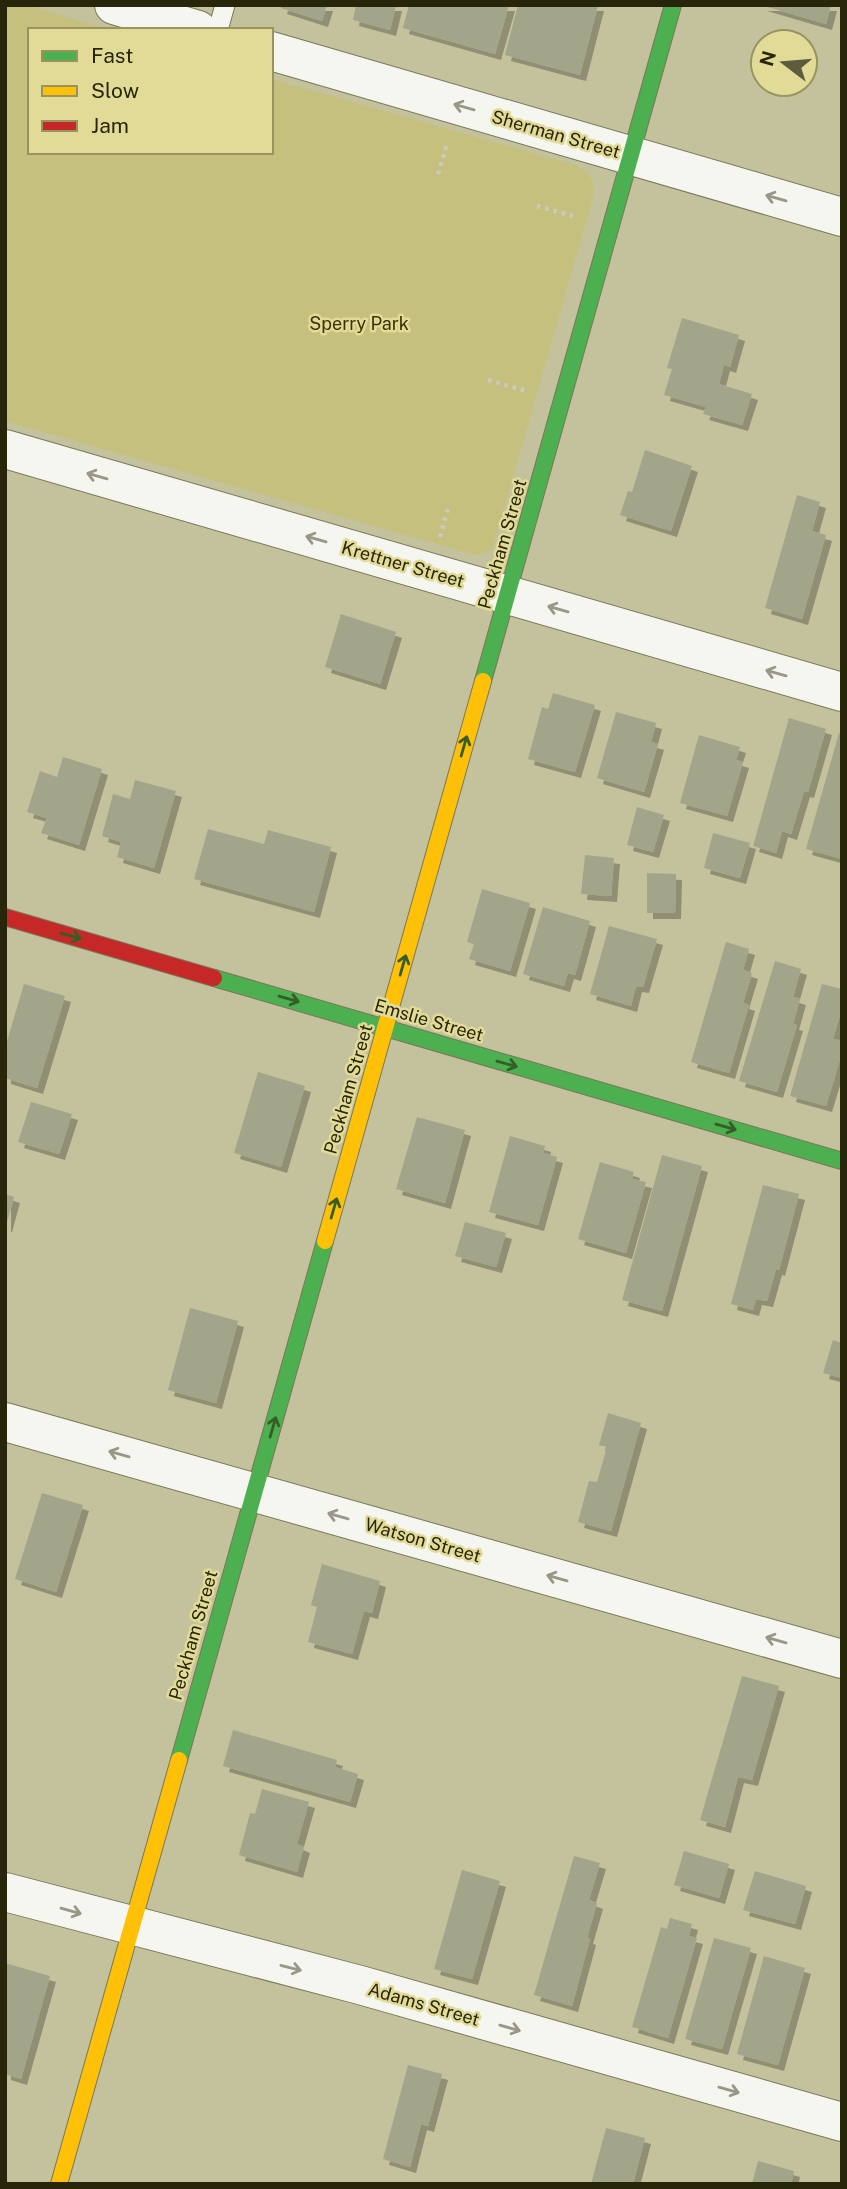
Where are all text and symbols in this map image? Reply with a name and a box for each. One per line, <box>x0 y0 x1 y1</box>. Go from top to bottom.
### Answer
legend <box>28 28 273 154</box>
north arrow <box>749 28 819 98</box>
text: Fast <box>91 43 133 68</box>
text: N <box>755 48 780 68</box>
text: Slow <box>91 78 139 103</box>
one-way arrow <box>453 99 475 112</box>
street label: Sherman Street <box>489 106 623 162</box>
text: Jam <box>91 113 129 138</box>
one-way arrow <box>765 190 787 203</box>
park label: Sperry Park <box>309 313 409 334</box>
one-way arrow <box>86 468 108 481</box>
street label: Peckham Street <box>473 477 531 611</box>
one-way arrow <box>305 531 327 544</box>
street label: Krettner Street <box>339 536 467 592</box>
one-way arrow <box>547 602 569 615</box>
one-way arrow <box>765 665 787 678</box>
one-way arrow <box>459 735 472 757</box>
one-way arrow <box>60 930 82 943</box>
one-way arrow <box>397 954 410 976</box>
one-way arrow <box>278 994 300 1007</box>
street label: Emslie Street <box>372 994 486 1046</box>
street label: Peckham Street <box>319 1022 377 1156</box>
one-way arrow <box>496 1058 518 1071</box>
one-way arrow <box>715 1122 737 1135</box>
one-way arrow <box>329 1197 342 1219</box>
one-way arrow <box>267 1416 280 1439</box>
one-way arrow <box>109 1447 131 1460</box>
one-way arrow <box>327 1509 349 1522</box>
street label: Watson Street <box>363 1513 483 1567</box>
street label: Peckham Street <box>164 1568 222 1702</box>
one-way arrow <box>546 1571 569 1584</box>
one-way arrow <box>765 1633 788 1646</box>
one-way arrow <box>60 1905 82 1918</box>
one-way arrow <box>279 1962 302 1975</box>
street label: Adams Street <box>366 1978 482 2030</box>
one-way arrow <box>499 2022 521 2035</box>
one-way arrow <box>718 2085 740 2098</box>

